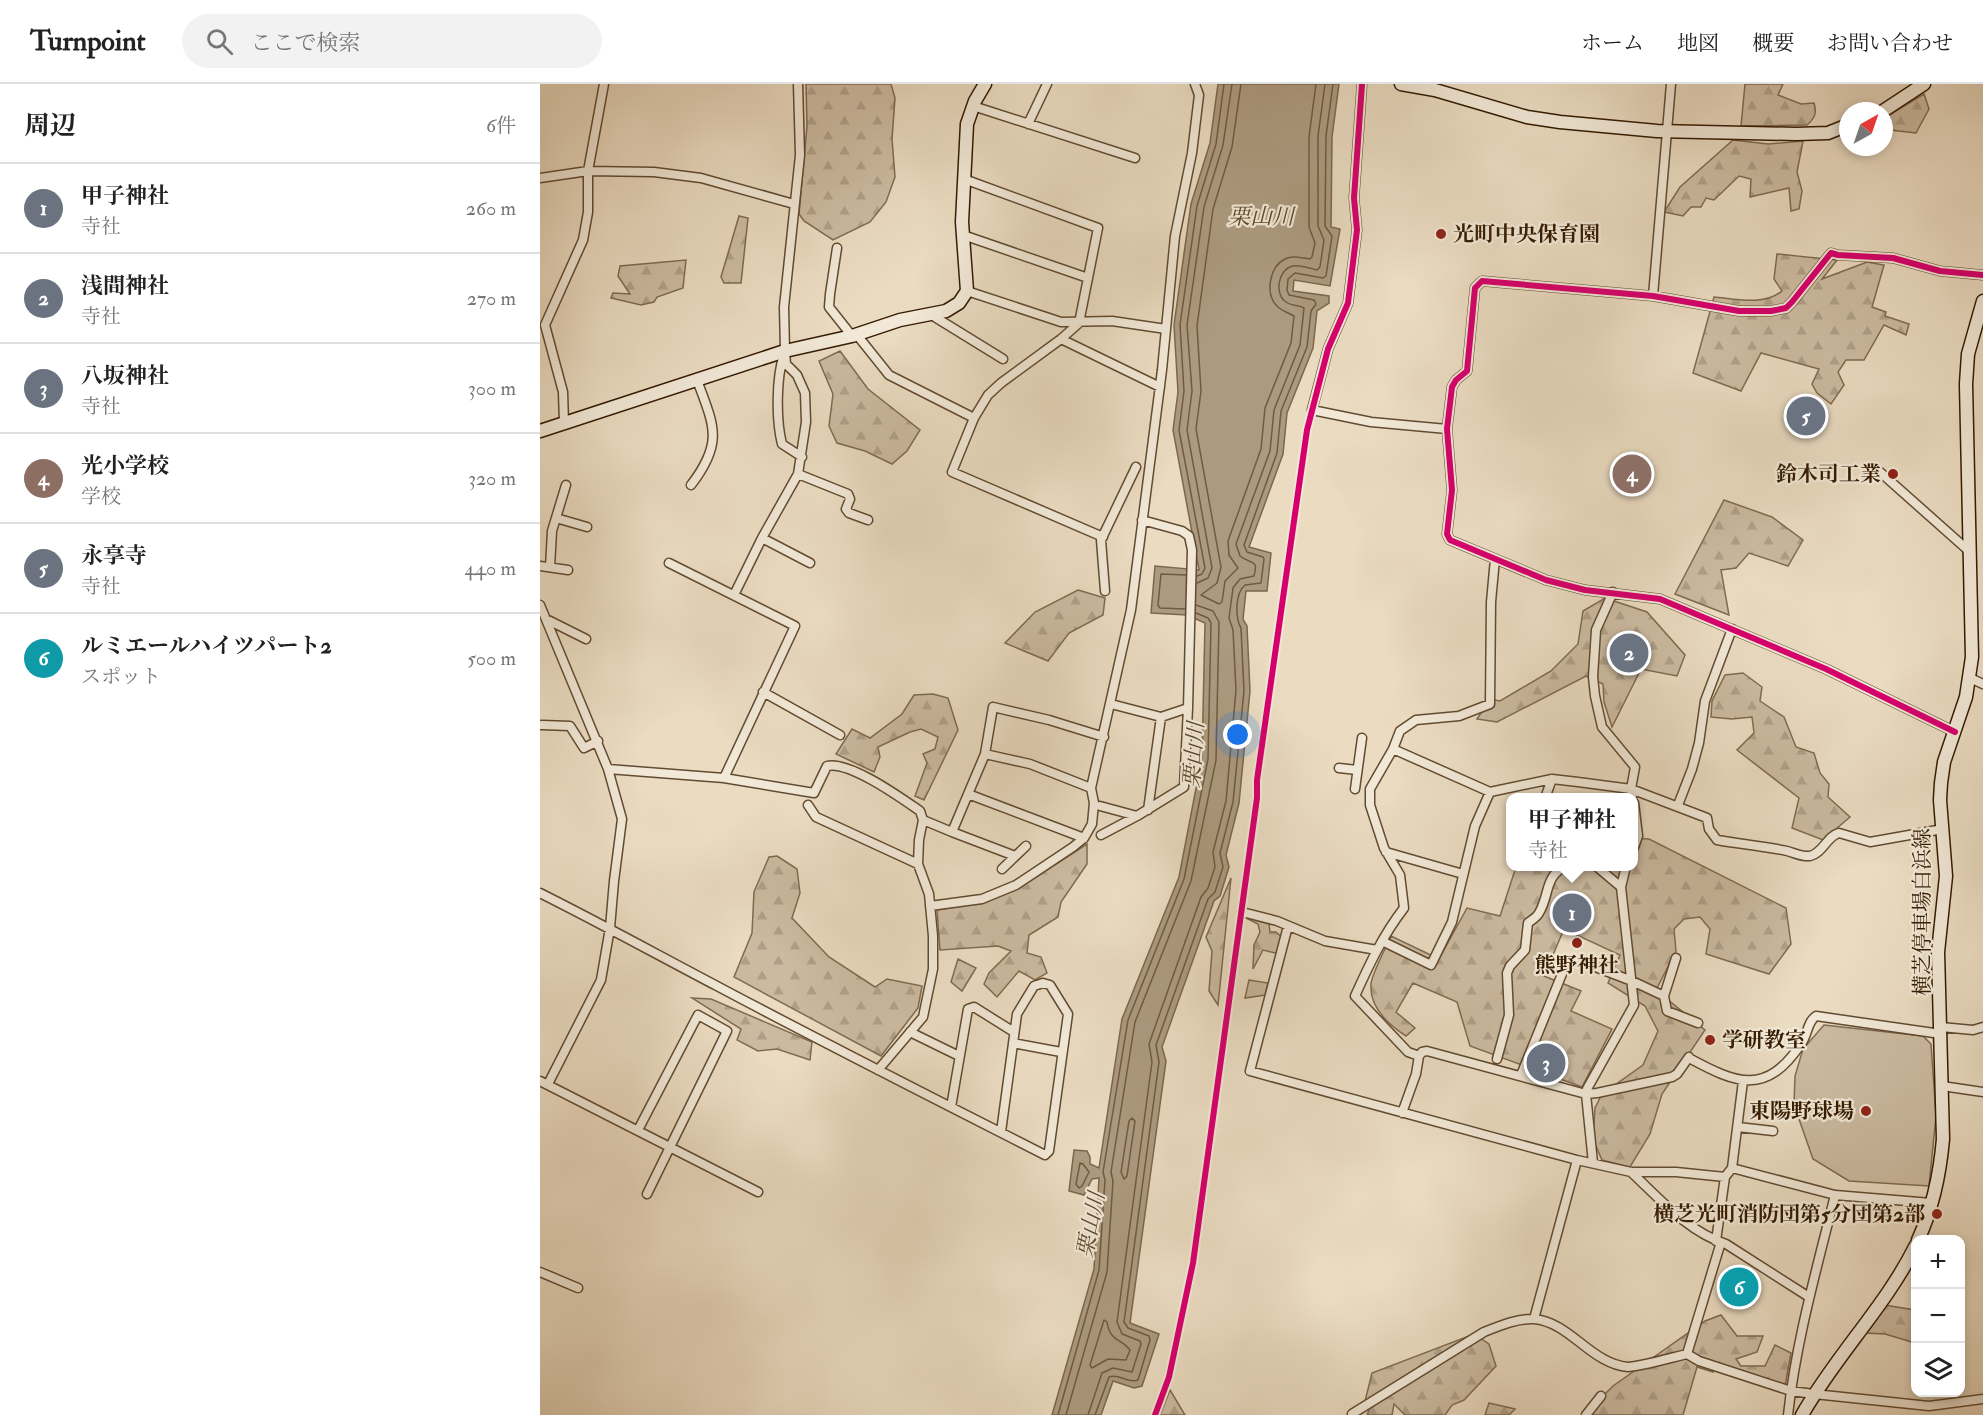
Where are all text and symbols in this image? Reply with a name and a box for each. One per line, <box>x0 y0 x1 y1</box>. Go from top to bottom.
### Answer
search box <box>182 14 602 68</box>
text: Turnpoint <box>30 24 146 59</box>
icon: search <box>203 25 236 58</box>
text: ここで検索 <box>251 29 361 57</box>
text: ホーム <box>1581 30 1644 57</box>
text: 地図 <box>1677 30 1719 57</box>
text: 概要 <box>1752 30 1794 57</box>
text: お問い合わせ <box>1827 30 1953 57</box>
north arrow <box>1839 102 1893 156</box>
text: 周辺 <box>24 110 76 142</box>
text: 6件 <box>486 113 516 138</box>
text: 甲子神社 <box>81 182 169 210</box>
text: 1 <box>40 196 47 221</box>
text: 260 m <box>466 196 516 221</box>
water label: 栗山川 <box>1228 203 1296 231</box>
text: 寺社 <box>81 214 121 239</box>
place label: 光町中央保育園 <box>1453 221 1600 248</box>
marker: 光町中央保育園 <box>1434 227 1448 241</box>
text: 浅間神社 <box>81 272 169 300</box>
text: 2 <box>38 286 49 311</box>
text: 270 m <box>467 286 516 311</box>
text: 寺社 <box>81 304 121 329</box>
text: 八坂神社 <box>81 362 169 390</box>
text: 3 <box>40 376 47 401</box>
text: 300 m <box>468 376 516 401</box>
text: 寺社 <box>81 394 121 419</box>
pin: 5 <box>1786 394 1826 438</box>
text: 光小学校 <box>81 452 169 480</box>
pin: 4 <box>1612 452 1652 496</box>
place label: 鈴木司工業 <box>1776 461 1881 488</box>
text: 4 <box>38 466 49 491</box>
text: 320 m <box>468 466 516 491</box>
marker: 鈴木司工業 <box>1886 467 1900 481</box>
text: 学校 <box>81 484 121 509</box>
text: 永享寺 <box>81 542 147 570</box>
text: 5 <box>39 556 48 581</box>
text: 440 m <box>464 556 516 581</box>
text: 寺社 <box>81 574 121 599</box>
pin: 2 <box>1610 630 1648 676</box>
text: ルミエールハイツパート2 <box>81 632 332 660</box>
text: 6 <box>38 646 49 671</box>
text: 500 m <box>467 646 516 671</box>
text: スポット <box>81 664 161 689</box>
water label: 栗山川 <box>1178 719 1210 789</box>
your location <box>1223 720 1252 749</box>
popup <box>1506 793 1638 871</box>
text: 甲子神社 <box>1528 806 1616 834</box>
street label: 横芝停車場白浜線 <box>1909 828 1936 996</box>
text: 寺社 <box>1528 838 1568 863</box>
pin: 1 <box>1552 890 1592 936</box>
marker: 熊野神社 <box>1570 936 1584 950</box>
place label: 熊野神社 <box>1535 952 1619 979</box>
place label: 学研教室 <box>1722 1027 1806 1054</box>
marker: 学研教室 <box>1703 1033 1717 1047</box>
pin: 3 <box>1526 1040 1566 1086</box>
place label: 東陽野球場 <box>1749 1098 1854 1125</box>
marker: 東陽野球場 <box>1859 1104 1873 1118</box>
water label: 栗山川 <box>1071 1188 1111 1260</box>
place label: 横芝光町消防団第5分団第2部 <box>1653 1201 1925 1228</box>
marker: 横芝光町消防団第5分団第2部 <box>1930 1207 1944 1221</box>
map controls <box>1911 1235 1965 1397</box>
button: + <box>1911 1235 1965 1289</box>
pin: 6 <box>1720 1264 1758 1310</box>
button: − <box>1911 1289 1965 1343</box>
button: layers <box>1911 1343 1965 1397</box>

